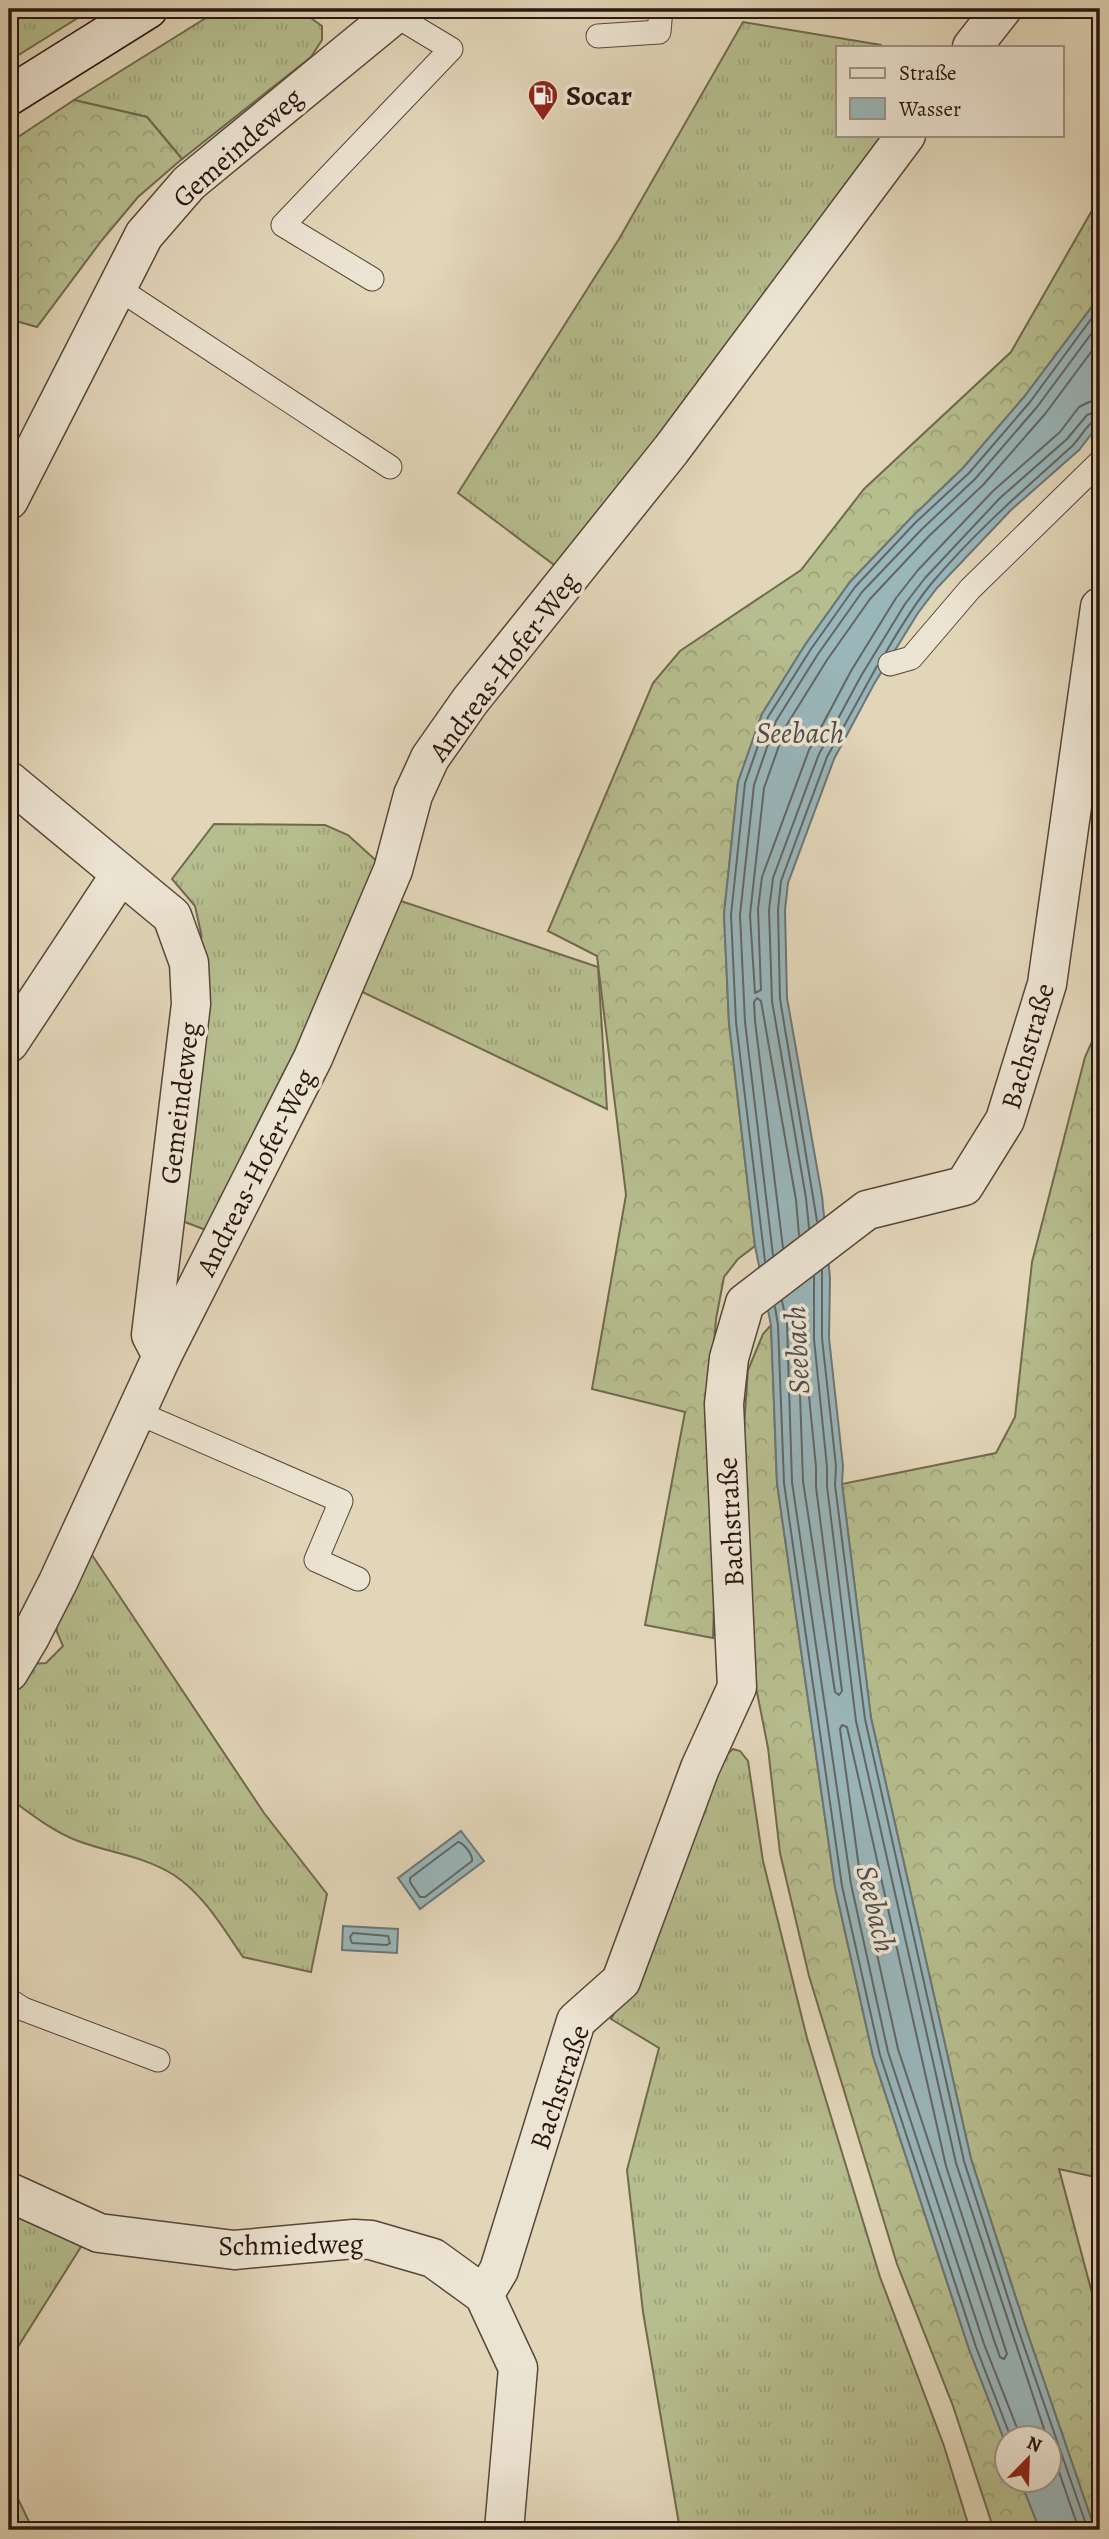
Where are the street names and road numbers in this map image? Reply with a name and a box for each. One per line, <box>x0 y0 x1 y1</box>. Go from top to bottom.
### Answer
street label: Gemeindeweg <box>164 79 311 216</box>
street label: Andreas-Hofer-Weg <box>419 564 588 770</box>
street label: Bachstraße <box>992 979 1064 1114</box>
street label: Gemeindeweg <box>151 1020 209 1186</box>
street label: Andreas-Hofer-Weg <box>187 1062 325 1284</box>
street label: Bachstraße <box>709 1456 753 1588</box>
street label: Bachstraße <box>521 2020 599 2155</box>
street label: Schmiedweg <box>218 2225 364 2265</box>

